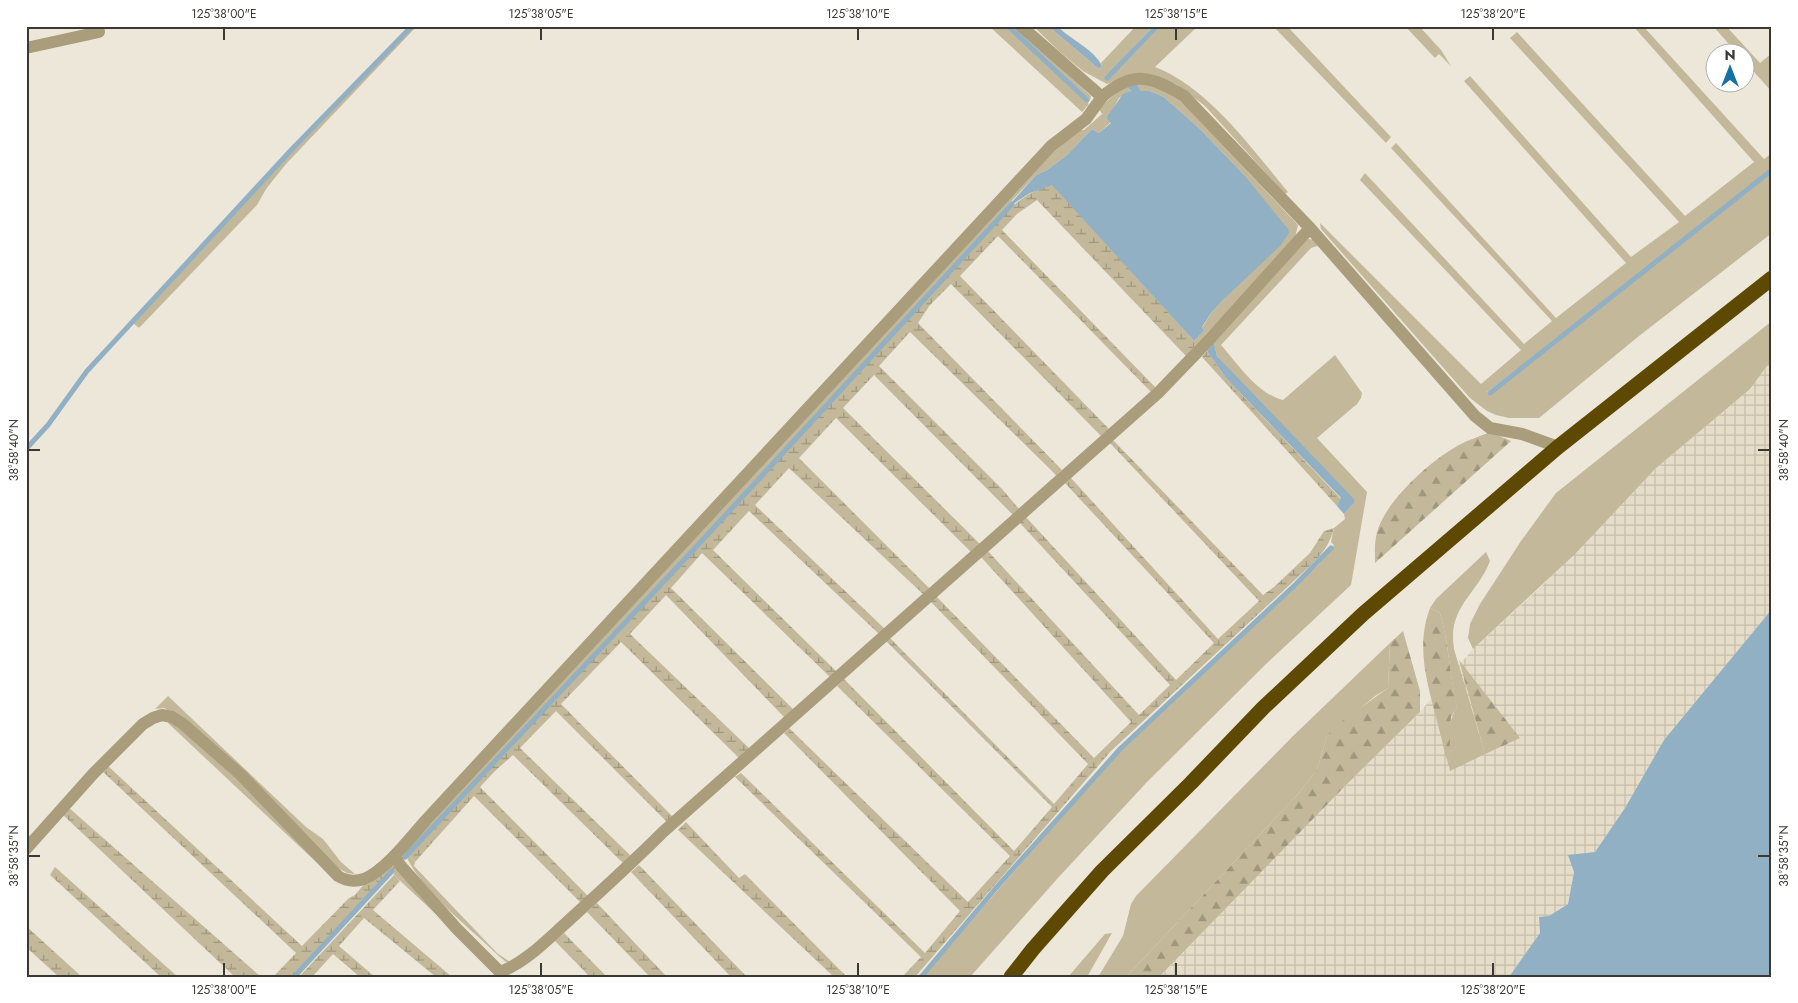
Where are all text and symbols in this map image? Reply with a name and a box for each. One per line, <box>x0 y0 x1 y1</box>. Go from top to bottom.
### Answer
text: 125°38'00"E <box>191 5 257 23</box>
text: 125°38'05"E <box>508 5 574 23</box>
text: 125°38'10"E <box>826 5 890 23</box>
text: 125°38'15"E <box>1144 5 1208 23</box>
text: 125°38'20"E <box>1460 5 1526 23</box>
north arrow <box>1706 42 1756 92</box>
text: N <box>1724 45 1736 65</box>
text: 38°58'40"N <box>5 419 23 481</box>
text: 38°58'40"N <box>1775 419 1793 481</box>
text: 38°58'35"N <box>5 825 23 887</box>
text: 38°58'35"N <box>1775 825 1793 887</box>
text: 125°38'00"E <box>191 981 257 999</box>
text: 125°38'05"E <box>508 981 574 999</box>
text: 125°38'10"E <box>826 981 890 999</box>
text: 125°38'15"E <box>1144 981 1208 999</box>
text: 125°38'20"E <box>1460 981 1526 999</box>

